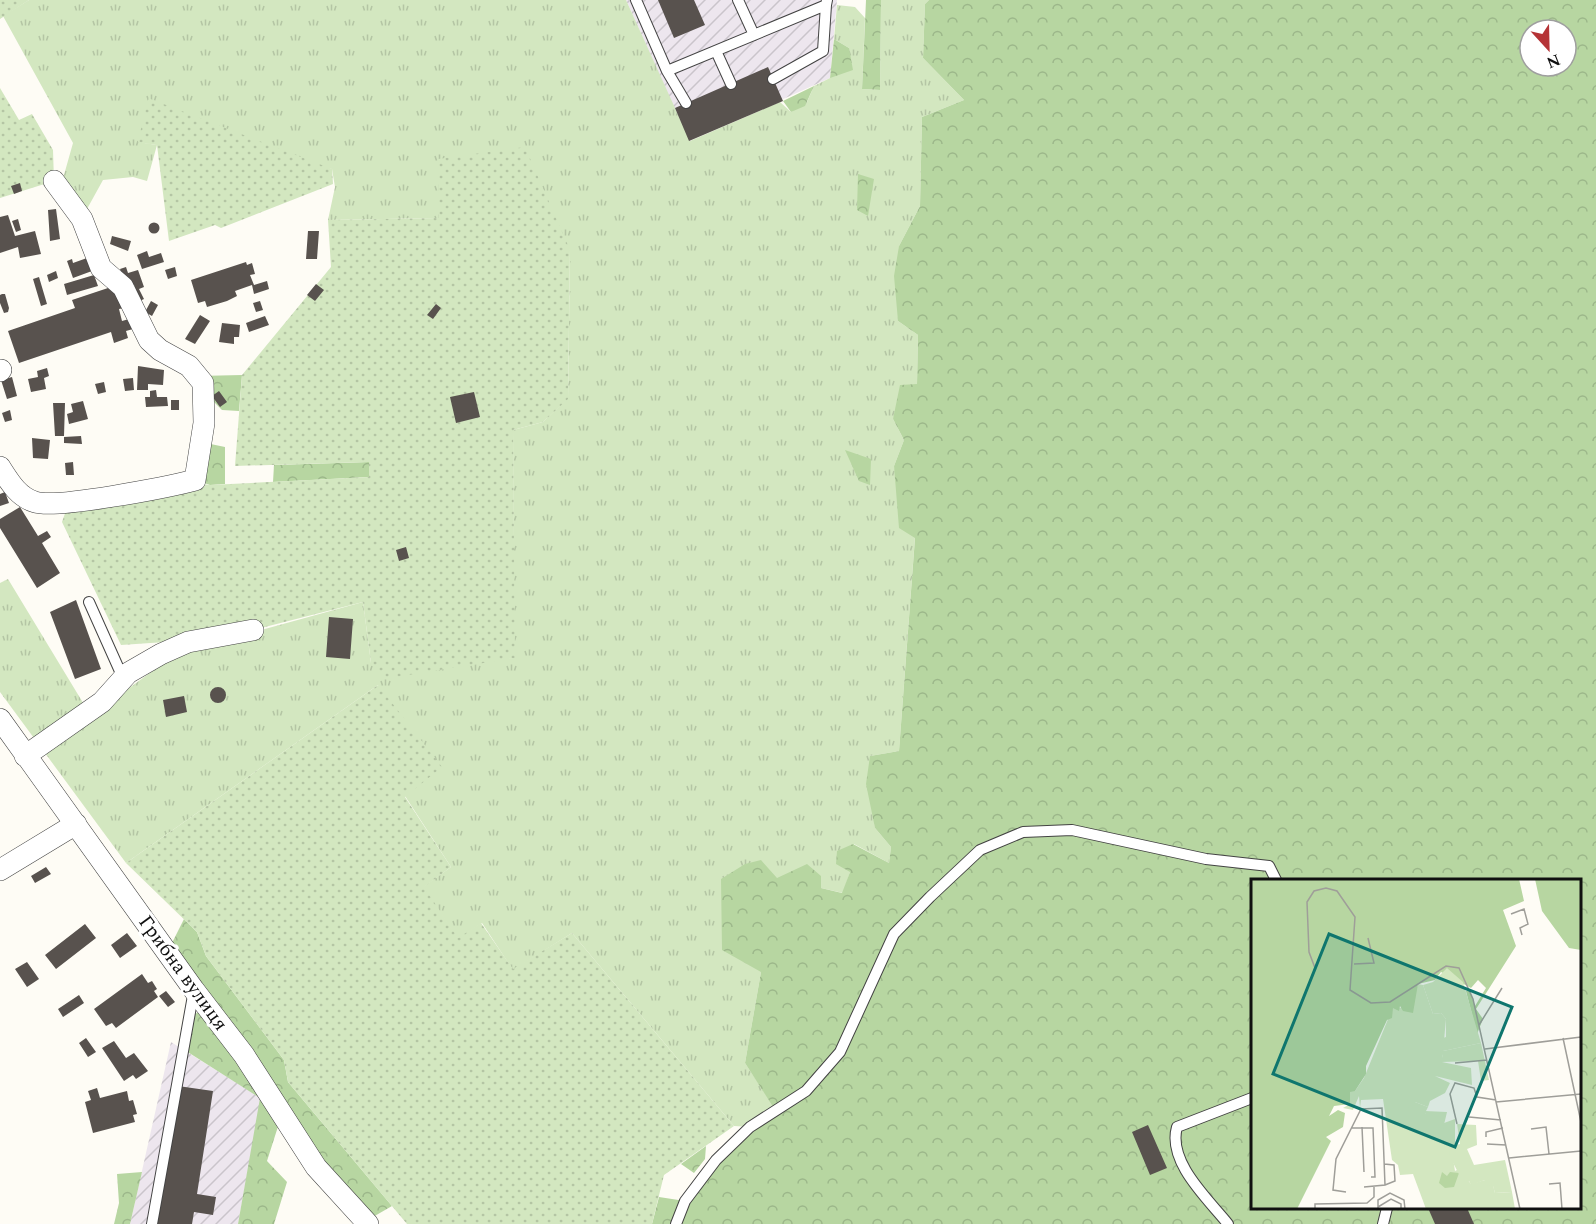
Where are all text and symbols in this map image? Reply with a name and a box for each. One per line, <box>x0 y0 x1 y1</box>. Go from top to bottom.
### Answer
north arrow <box>1518 18 1578 78</box>
text: N <box>1543 47 1564 75</box>
inset map <box>1251 879 1581 1209</box>
street label: Грибна вулиця <box>131 909 235 1037</box>

